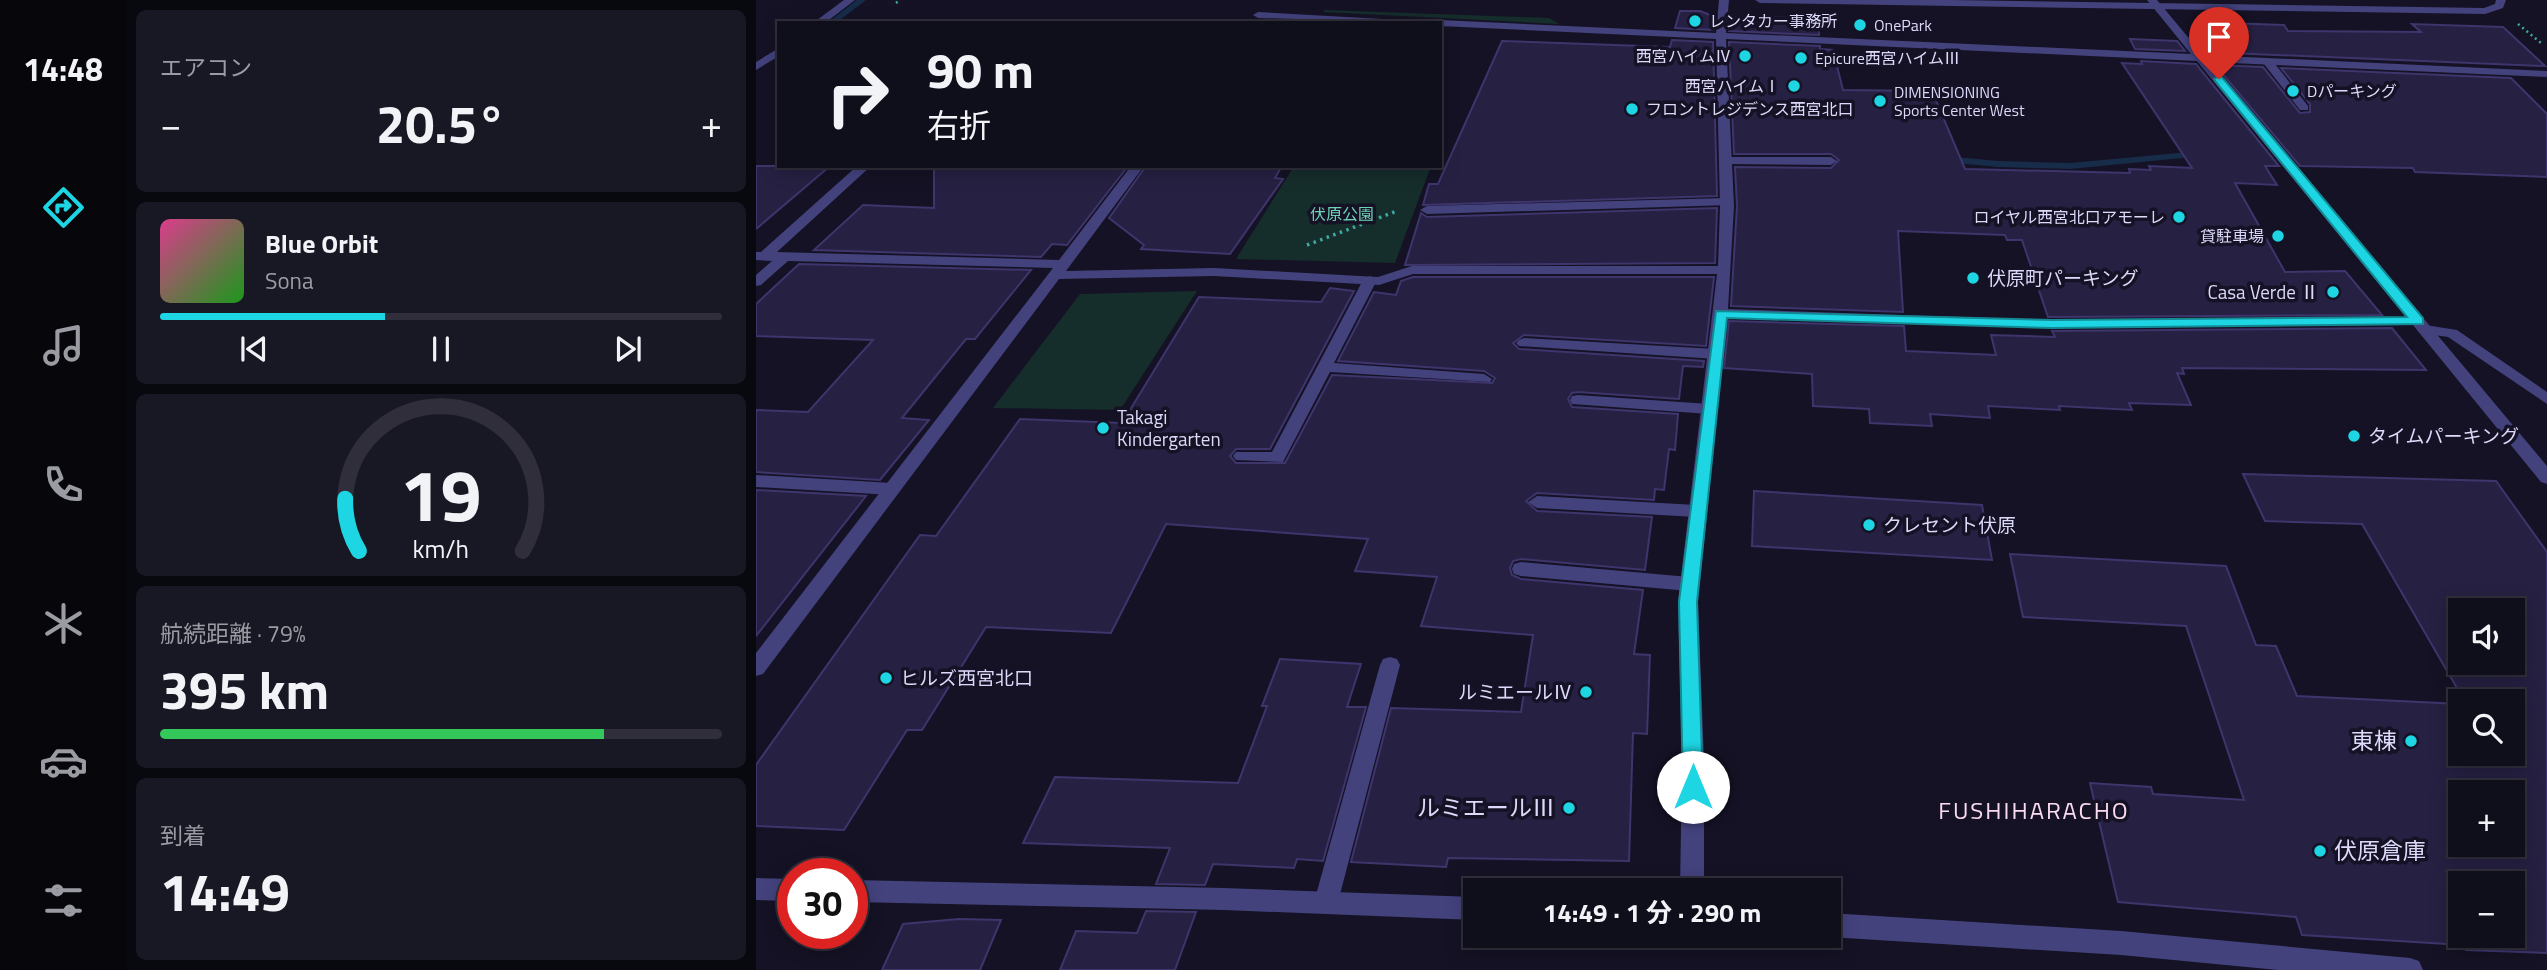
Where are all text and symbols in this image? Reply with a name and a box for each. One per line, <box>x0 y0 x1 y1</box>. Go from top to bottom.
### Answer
pin <box>2189 7 2249 79</box>
place label: レンタカー事務所 <box>1709 9 1837 33</box>
marker: レンタカー事務所 <box>1687 13 1703 29</box>
place label: OnePark <box>1874 13 1932 37</box>
marker: OnePark <box>1852 17 1868 33</box>
icon: arrive <box>2200 18 2238 56</box>
text: 90 m <box>927 32 1034 107</box>
place label: 西宮ハイムⅣ <box>1636 44 1731 68</box>
text: 14:48 <box>23 45 103 93</box>
place label: Epicure西宮ハイムⅢ <box>1815 46 1960 70</box>
marker: 西宮ハイムⅣ <box>1737 48 1753 64</box>
icon: right <box>812 49 903 140</box>
text: エアコン <box>160 50 252 85</box>
marker: Epicure西宮ハイムⅢ <box>1793 50 1809 66</box>
place label: 西宮ハイムⅠ <box>1685 74 1780 98</box>
marker: 西宮ハイムⅠ <box>1786 78 1802 94</box>
place label: Dパーキング <box>2307 79 2397 103</box>
place label: DIMENSIONING Sports Center West <box>1894 80 2025 122</box>
marker: Dパーキング <box>2285 83 2301 99</box>
text: 20.5° <box>376 84 506 163</box>
marker: DIMENSIONING Sports Center West <box>1872 93 1888 109</box>
text: − <box>160 95 181 153</box>
text: + <box>701 95 722 153</box>
place label: フロントレジデンス西宮北口 <box>1646 97 1854 121</box>
text: 右折 <box>927 101 991 149</box>
marker: フロントレジデンス西宮北口 <box>1624 101 1640 117</box>
icon: directions <box>39 183 88 232</box>
park label: 伏原公園 <box>1310 202 1374 226</box>
place label: ロイヤル西宮北口アモーレ <box>1973 205 2165 229</box>
marker: ロイヤル西宮北口アモーレ <box>2171 209 2187 225</box>
text: Blue Orbit <box>265 224 378 263</box>
place label: 貸駐車場 <box>2200 224 2264 248</box>
marker: 貸駐車場 <box>2270 228 2286 244</box>
text: Sona <box>265 263 313 298</box>
place label: 伏原町パーキング <box>1987 263 2138 292</box>
marker: 伏原町パーキング <box>1965 270 1981 286</box>
place label: Casa Verde Ⅱ <box>2207 277 2319 306</box>
marker: Casa Verde Ⅱ <box>2325 284 2341 300</box>
icon: music <box>39 321 88 370</box>
icon: previous <box>235 330 273 368</box>
icon: pause <box>422 330 460 368</box>
icon: next <box>609 330 647 368</box>
place label: Takagi Kindergarten <box>1117 402 1221 453</box>
marker: Takagi Kindergarten <box>1095 420 1111 436</box>
place label: タイムパーキング <box>2368 421 2519 450</box>
marker: タイムパーキング <box>2346 428 2362 444</box>
text: 19 <box>400 439 482 549</box>
icon: phone <box>39 460 88 509</box>
place label: クレセント伏原 <box>1883 510 2016 539</box>
marker: クレセント伏原 <box>1861 517 1877 533</box>
text: km/h <box>413 530 469 568</box>
map controls <box>2448 598 2525 948</box>
button: sound <box>2448 598 2525 675</box>
icon: climate <box>39 599 88 648</box>
text: 航続距離 · 79% <box>160 616 306 651</box>
text: 395 km <box>160 650 329 729</box>
place label: ヒルズ西宮北口 <box>900 663 1033 692</box>
marker: ヒルズ西宮北口 <box>878 670 894 686</box>
place label: ルミエールⅣ <box>1458 677 1572 706</box>
marker: ルミエールⅣ <box>1578 684 1594 700</box>
button: search <box>2448 689 2525 766</box>
place label: 東棟 <box>2351 723 2397 758</box>
marker: 東棟 <box>2403 733 2419 749</box>
icon: car <box>39 737 88 786</box>
position arrow <box>1656 750 1730 824</box>
button: + <box>2448 780 2525 857</box>
place label: ルミエールⅢ <box>1417 790 1555 825</box>
district label: FUSHIHARACHO <box>1938 792 2130 828</box>
marker: ルミエールⅢ <box>1561 800 1577 816</box>
text: 到着 <box>160 818 206 853</box>
place label: 伏原倉庫 <box>2334 833 2426 868</box>
marker: 伏原倉庫 <box>2312 843 2328 859</box>
text: 14:49 <box>160 852 290 931</box>
speed limit sign: 30 <box>777 858 868 949</box>
button: − <box>2448 871 2525 948</box>
icon: filters <box>39 876 88 925</box>
text: 14:49 · 1 分 · 290 m <box>1543 893 1761 932</box>

